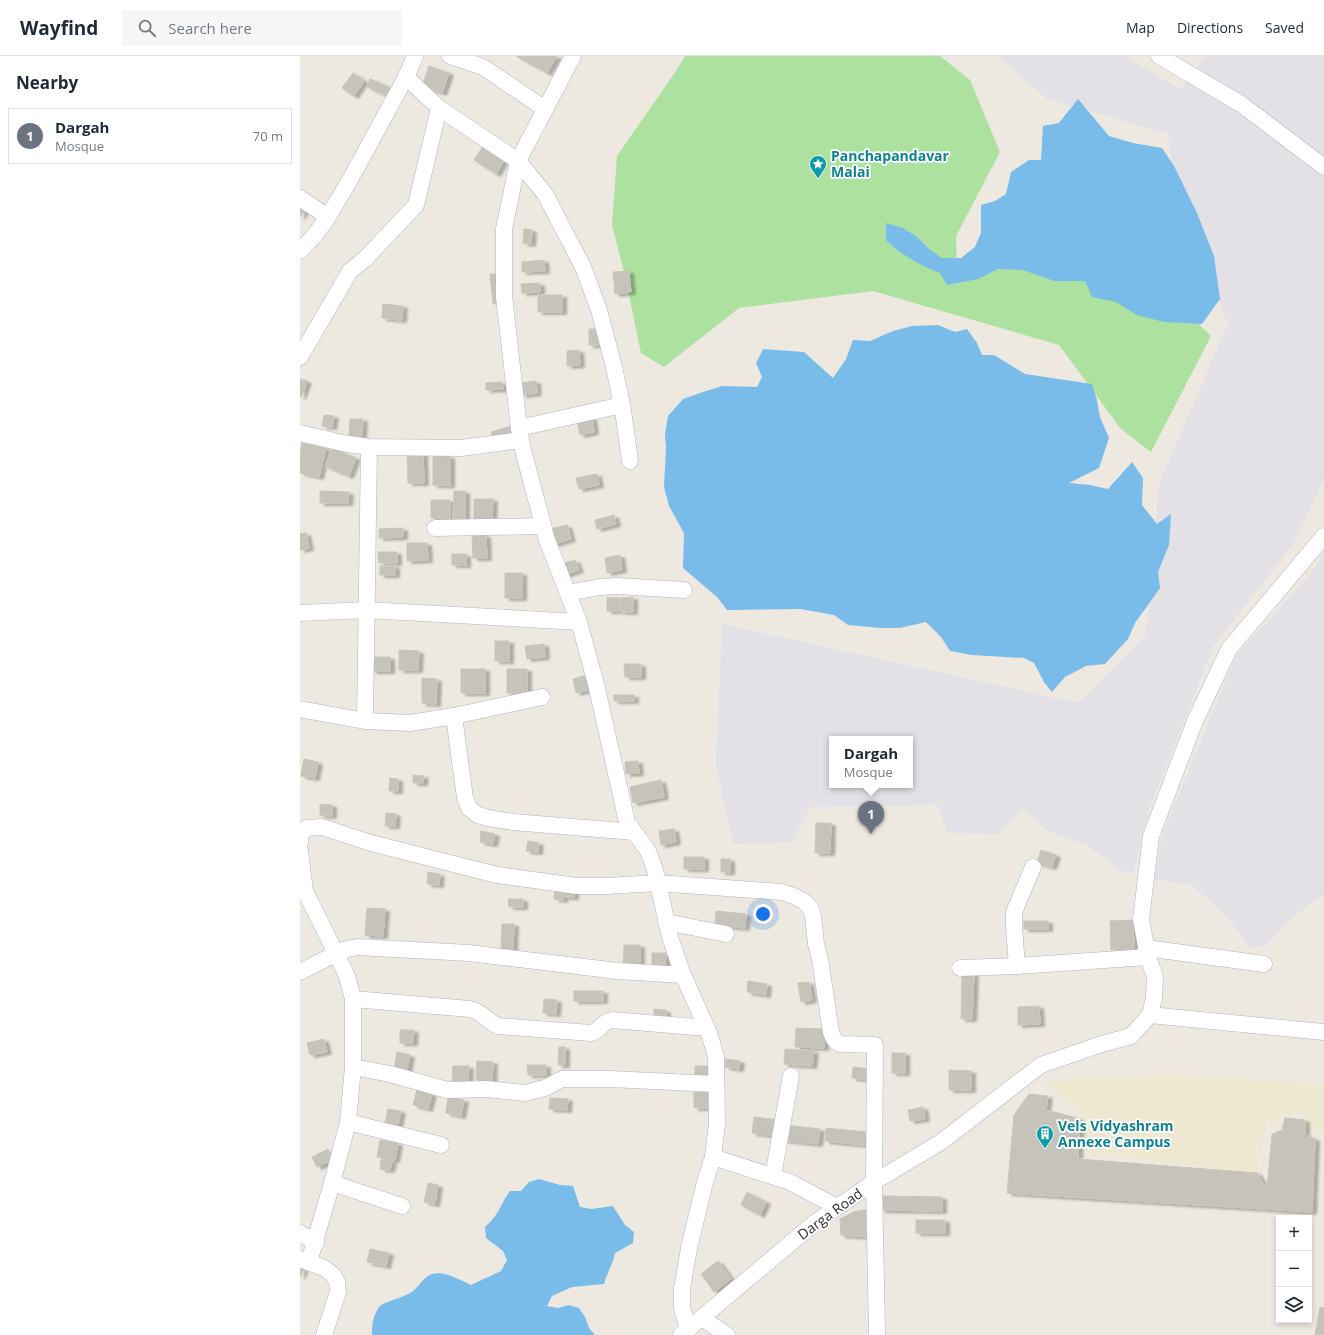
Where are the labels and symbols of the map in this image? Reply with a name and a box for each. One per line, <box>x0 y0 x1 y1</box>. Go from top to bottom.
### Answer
place label: Panchapandavar Malai <box>831 146 950 181</box>
place icon: Panchapandavar Malai <box>808 154 828 179</box>
pin: 1 <box>858 801 884 834</box>
your location <box>753 904 773 924</box>
place label: Vels Vidyashram Annexe Campus <box>1058 1116 1174 1151</box>
building icon: Vels Vidyashram Annexe Campus <box>1035 1124 1055 1149</box>
street label: Darga Road <box>793 1184 866 1244</box>

